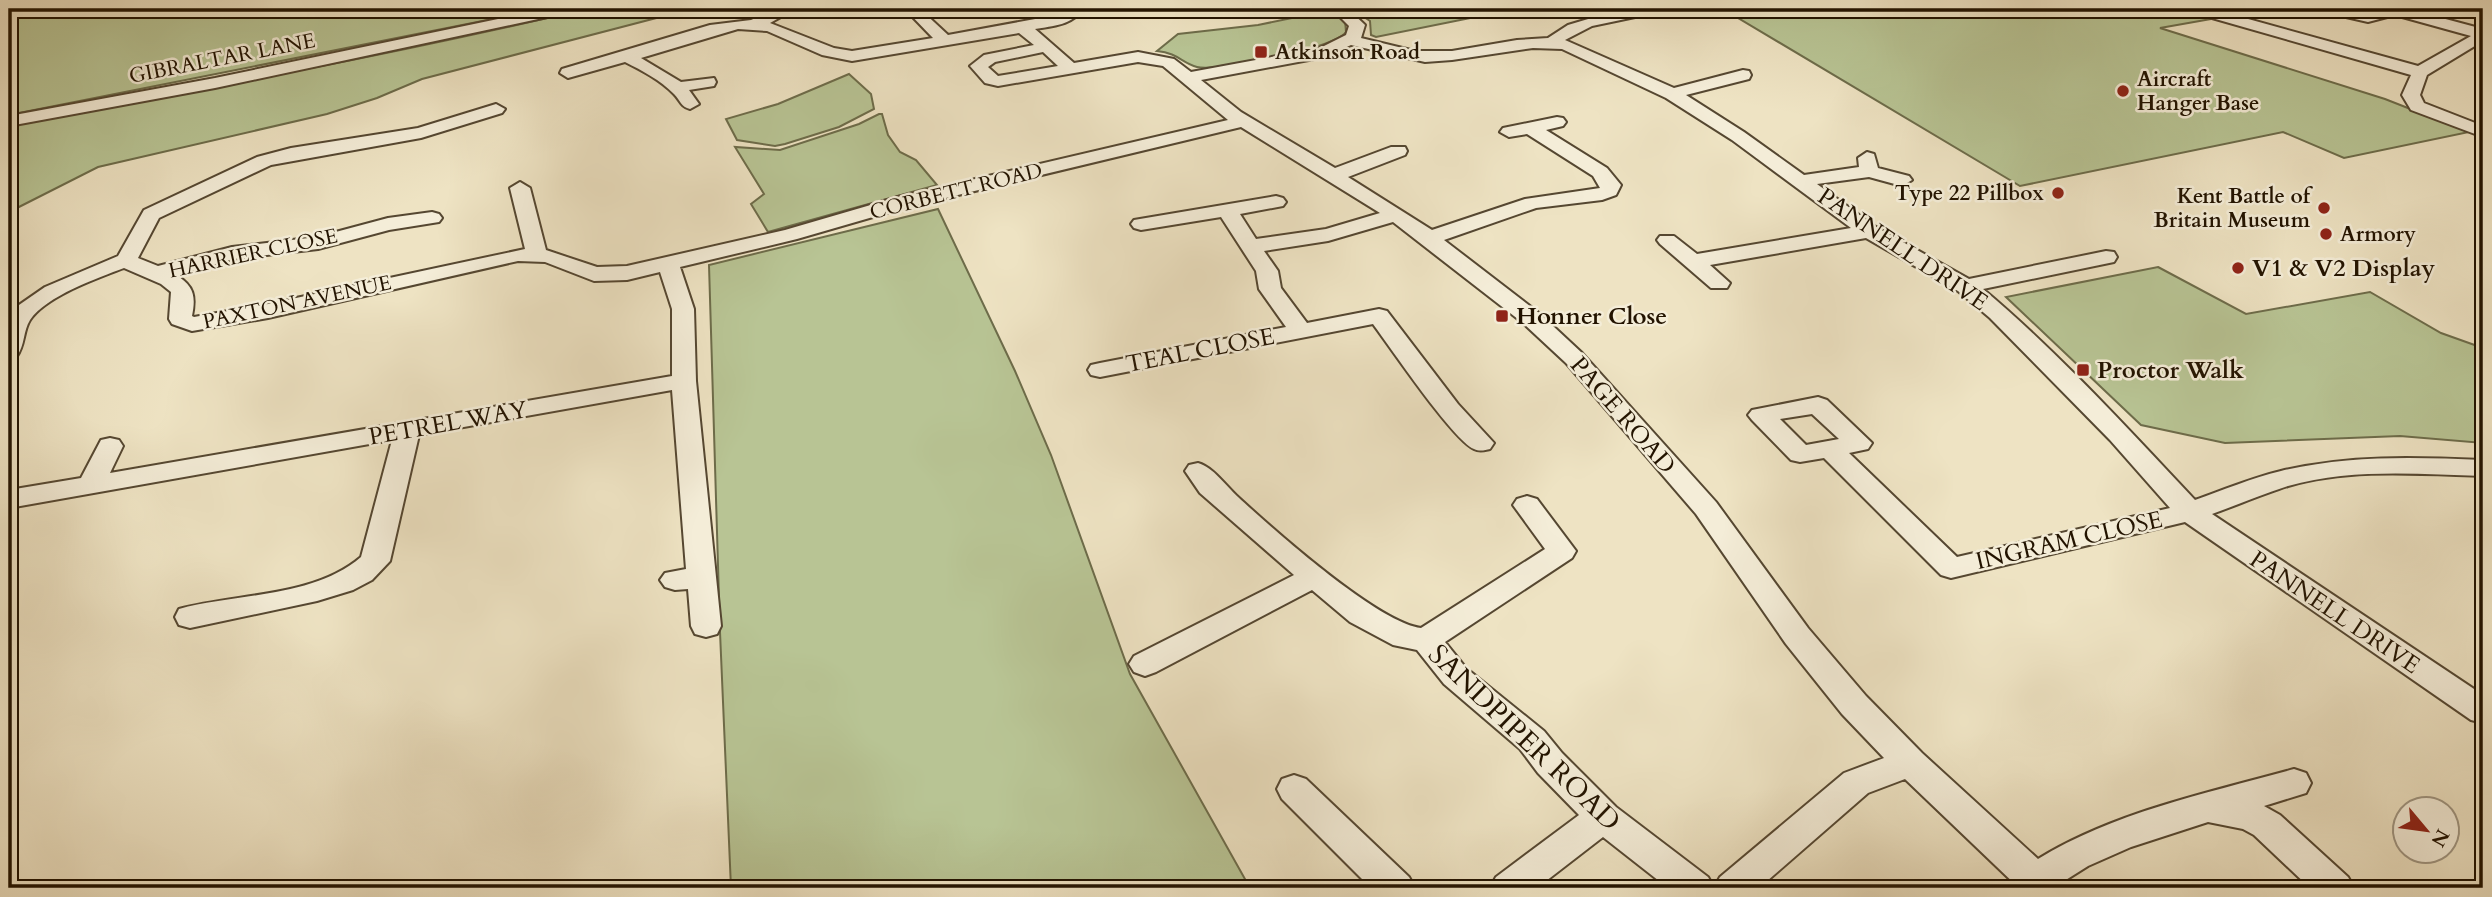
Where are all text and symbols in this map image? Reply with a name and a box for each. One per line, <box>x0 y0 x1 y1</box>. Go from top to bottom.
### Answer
street label: GIBRALTAR LANE <box>126 26 318 91</box>
place label: Atkinson Road <box>1275 38 1420 67</box>
marker: Atkinson Road <box>1253 44 1269 60</box>
place label: Aircraft Hanger Base <box>2137 65 2259 118</box>
marker: Aircraft Hanger Base <box>2115 83 2131 99</box>
street label: CORBETT ROAD <box>867 156 1046 227</box>
place label: Type 22 Pillbox <box>1895 179 2045 208</box>
street label: PANNELL DRIVE <box>1811 180 1995 319</box>
place label: Kent Battle of Britain Museum <box>2154 182 2314 235</box>
marker: Type 22 Pillbox <box>2050 185 2066 201</box>
marker: Kent Battle of Britain Museum <box>2316 200 2332 216</box>
place label: Armory <box>2340 220 2416 249</box>
street label: HARRIER CLOSE <box>166 221 340 286</box>
marker: Armory <box>2318 226 2334 242</box>
place label: V1 & V2 Display <box>2252 252 2436 285</box>
marker: V1 & V2 Display <box>2230 260 2246 276</box>
street label: PAXTON AVENUE <box>200 268 394 337</box>
place label: Honner Close <box>1516 300 1667 333</box>
marker: Honner Close <box>1494 308 1510 324</box>
street label: TEAL CLOSE <box>1123 320 1277 381</box>
street label: PAGE ROAD <box>1562 350 1683 481</box>
place label: Proctor Walk <box>2097 354 2244 387</box>
marker: Proctor Walk <box>2075 362 2091 378</box>
street label: PETREL WAY <box>366 393 530 454</box>
street label: INGRAM CLOSE <box>1972 503 2166 578</box>
street label: PANNELL DRIVE <box>2243 543 2427 682</box>
street label: SANDPIPER ROAD <box>1420 636 1629 840</box>
north arrow <box>2390 796 2460 866</box>
text: N <box>2424 824 2455 852</box>

